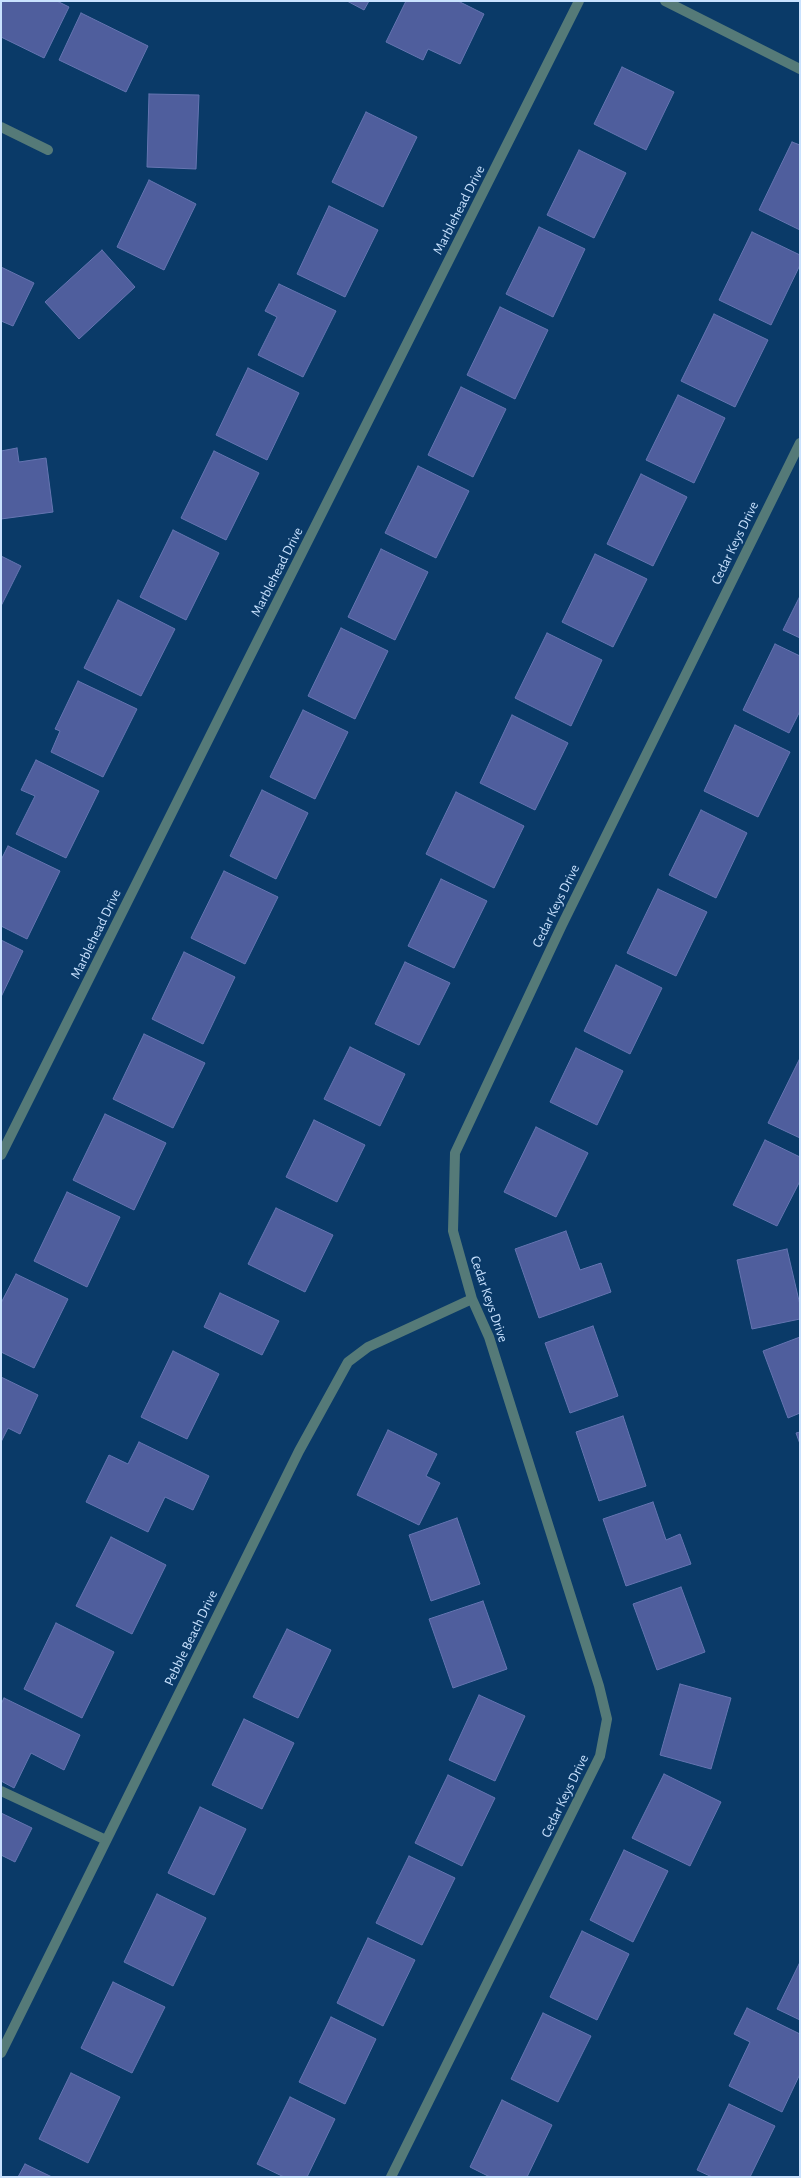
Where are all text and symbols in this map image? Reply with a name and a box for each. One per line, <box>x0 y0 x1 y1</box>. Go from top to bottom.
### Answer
street label: Marblehead Drive <box>429 163 489 257</box>
street label: Cedar Keys Drive <box>708 499 762 587</box>
street label: Marblehead Drive <box>247 525 307 619</box>
street label: Cedar Keys Drive <box>529 862 583 950</box>
street label: Marblehead Drive <box>67 886 125 982</box>
street label: Cedar Keys Drive <box>466 1254 512 1344</box>
street label: Pebble Beach Drive <box>161 1588 221 1688</box>
street label: Cedar Keys Drive <box>538 1752 592 1840</box>

